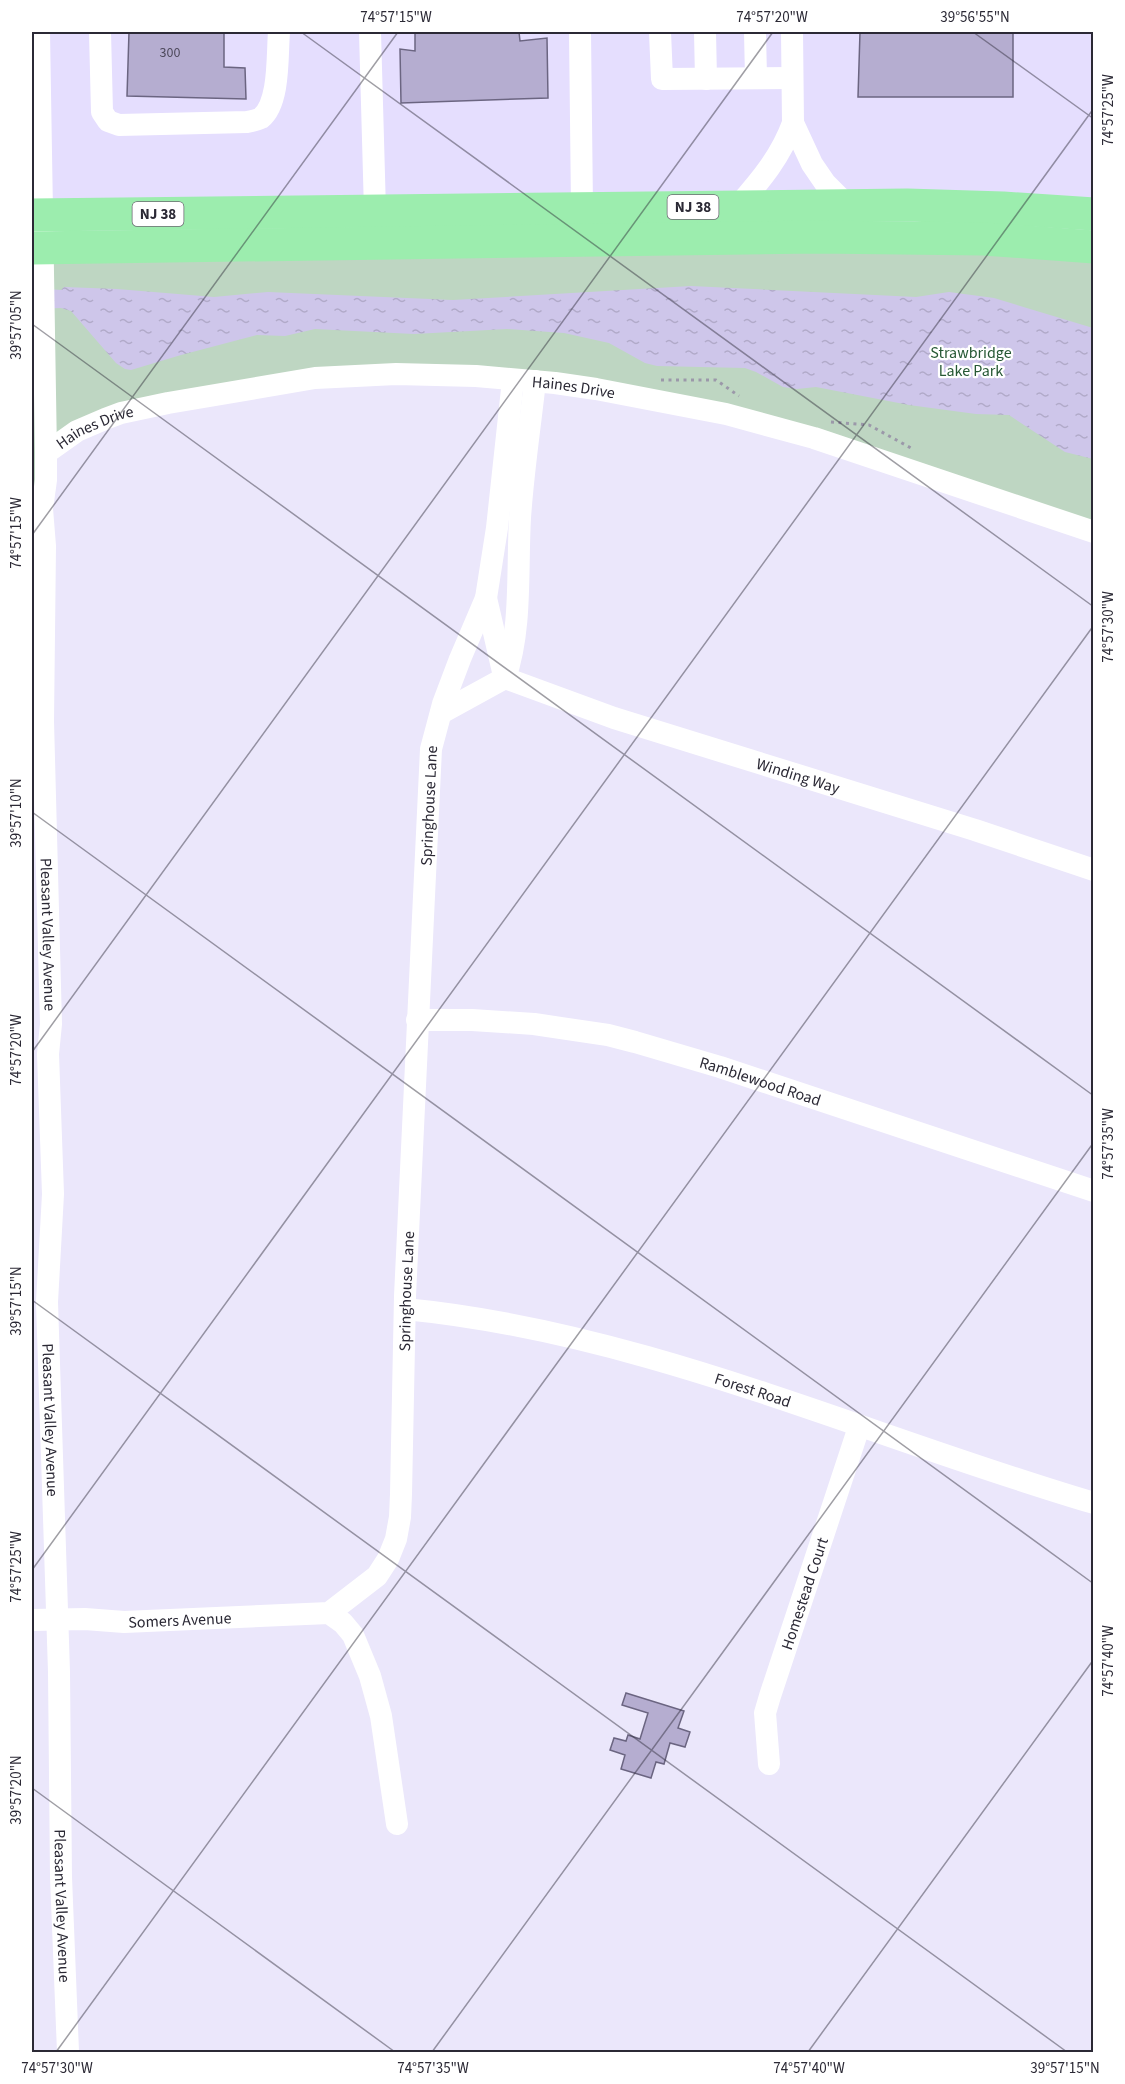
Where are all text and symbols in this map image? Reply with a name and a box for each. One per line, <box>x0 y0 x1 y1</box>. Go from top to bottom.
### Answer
text: 74°57'15"W <box>360 7 432 28</box>
text: 74°57'20"W <box>736 7 808 28</box>
text: 39°56'55"N <box>940 7 1010 28</box>
house number: 300 <box>160 43 180 63</box>
text: 74°57'25"W <box>1098 74 1119 146</box>
road number: NJ 38 <box>668 195 718 219</box>
road number: NJ 38 <box>132 202 184 226</box>
text: 39°57'05"N <box>6 290 27 360</box>
park label: Strawbridge Lake Park <box>930 342 1012 382</box>
street label: Haines Drive <box>531 371 617 404</box>
street label: Haines Drive <box>52 401 136 455</box>
text: 74°57'15"W <box>6 497 27 569</box>
text: 74°57'30"W <box>1098 591 1119 663</box>
street label: Springhouse Lane <box>415 745 443 866</box>
street label: Winding Way <box>754 753 843 800</box>
text: 39°57'10"N <box>6 778 27 848</box>
street label: Pleasant Valley Avenue <box>35 858 61 1012</box>
text: 74°57'20"W <box>6 1014 27 1086</box>
street label: Ramblewood Road <box>697 1052 824 1112</box>
text: 74°57'35"W <box>1098 1108 1119 1180</box>
street label: Springhouse Lane <box>394 1231 420 1352</box>
text: 39°57'15"N <box>6 1266 27 1336</box>
street label: Pleasant Valley Avenue <box>36 1343 63 1497</box>
street label: Forest Road <box>712 1368 794 1413</box>
text: 74°57'25"W <box>6 1531 27 1603</box>
street label: Homestead Court <box>776 1534 834 1653</box>
street label: Somers Avenue <box>128 1607 232 1634</box>
text: 74°57'40"W <box>1098 1625 1119 1697</box>
text: 39°57'20"N <box>6 1755 27 1825</box>
street label: Pleasant Valley Avenue <box>49 1829 75 1983</box>
text: 74°57'30"W <box>21 2058 93 2079</box>
text: 74°57'35"W <box>397 2058 469 2079</box>
text: 74°57'40"W <box>773 2058 845 2079</box>
text: 39°57'15"N <box>1030 2058 1100 2079</box>

